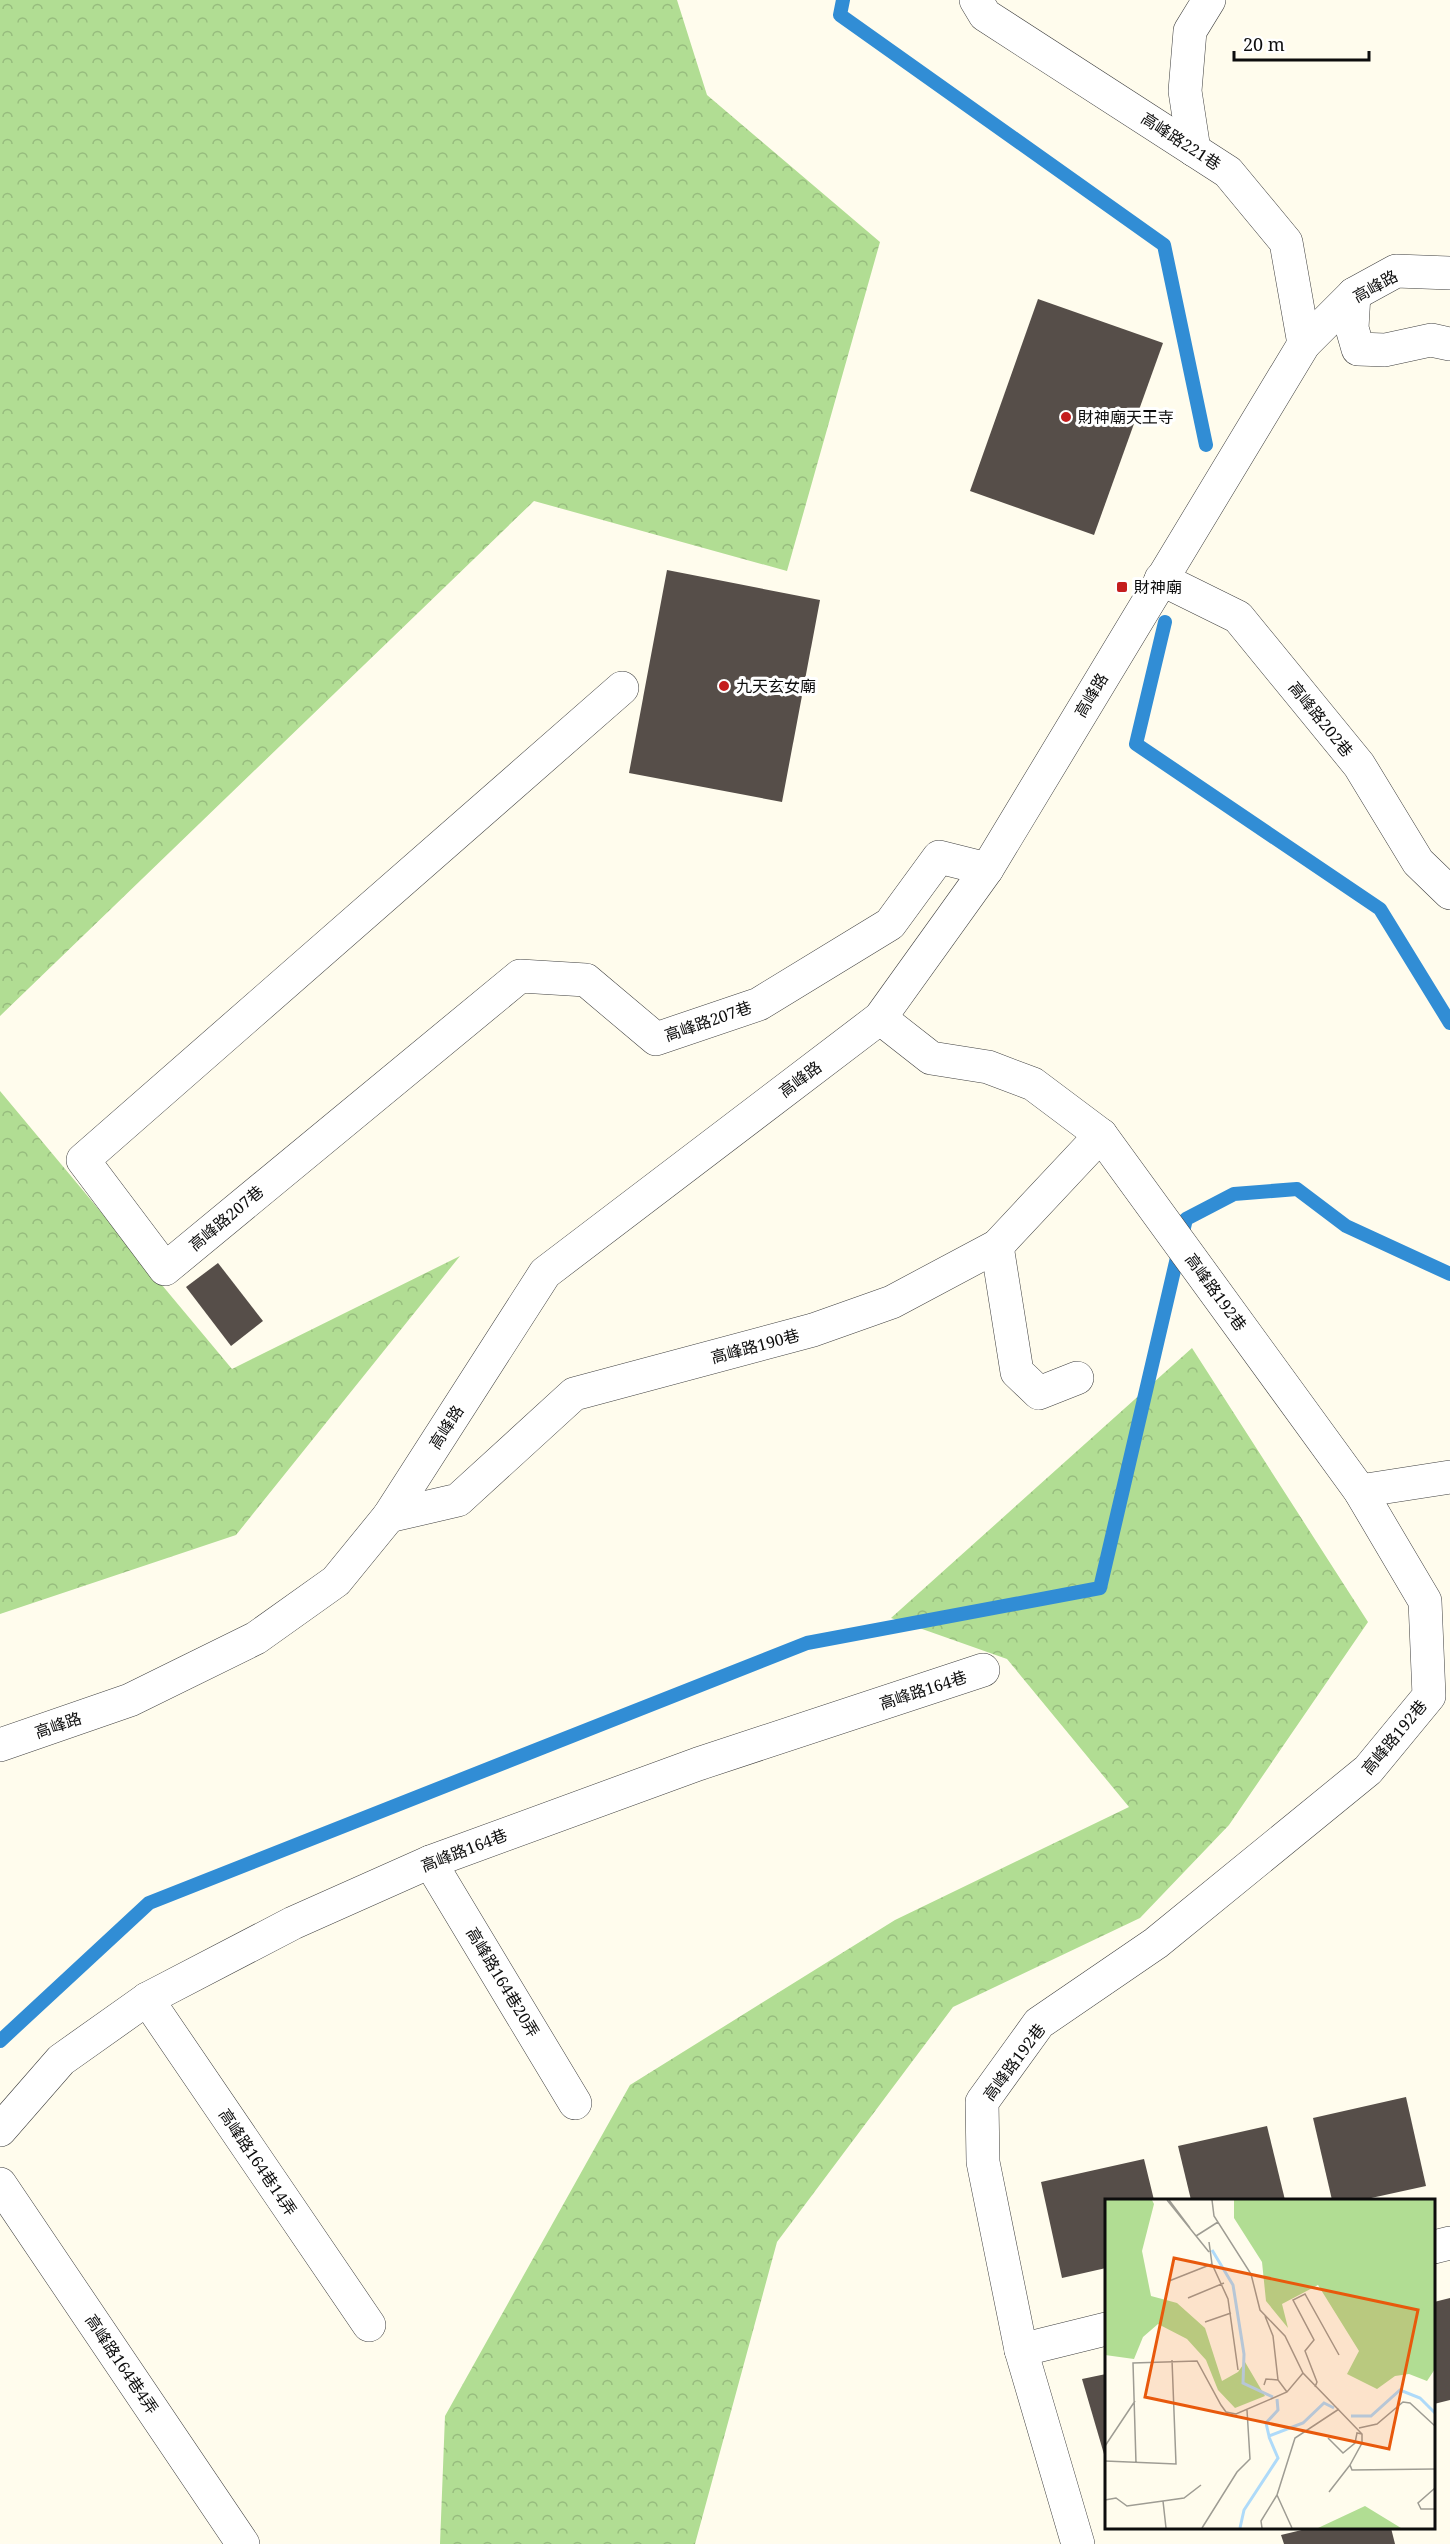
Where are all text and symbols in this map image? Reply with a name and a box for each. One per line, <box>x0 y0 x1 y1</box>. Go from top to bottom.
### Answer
scale bar <box>1234 24 1369 62</box>
text: 20 m <box>1243 32 1285 56</box>
street label: 高峰路221巷 <box>1137 107 1225 175</box>
street label: 高峰路 <box>1349 265 1401 307</box>
place label: 財神廟天王寺 <box>1078 406 1174 428</box>
marker: 財神廟天王寺 <box>1059 410 1073 424</box>
place label: 財神廟 <box>1134 576 1182 598</box>
marker: 財神廟 <box>1115 580 1129 594</box>
street label: 高峰路 <box>1069 669 1113 721</box>
place label: 九天玄女廟 <box>736 675 816 697</box>
street label: 高峰路202巷 <box>1284 677 1358 761</box>
marker: 九天玄女廟 <box>717 679 731 693</box>
street label: 高峰路207巷 <box>661 996 755 1046</box>
street label: 高峰路 <box>774 1056 826 1102</box>
street label: 高峰路207巷 <box>184 1180 268 1256</box>
street label: 高峰路192巷 <box>1180 1249 1252 1335</box>
street label: 高峰路190巷 <box>708 1324 802 1368</box>
street label: 高峰路 <box>424 1401 468 1453</box>
street label: 高峰路164巷 <box>876 1666 970 1714</box>
street label: 高峰路192巷 <box>1356 1695 1432 1779</box>
street label: 高峰路 <box>32 1707 84 1743</box>
street label: 高峰路164巷 <box>418 1823 510 1877</box>
street label: 高峰路164巷20弄 <box>461 1923 545 2041</box>
street label: 高峰路192巷 <box>978 2019 1050 2105</box>
street label: 高峰路164巷14弄 <box>214 2104 302 2220</box>
inset map <box>1105 2199 1435 2529</box>
street label: 高峰路164巷4弄 <box>81 2310 163 2418</box>

